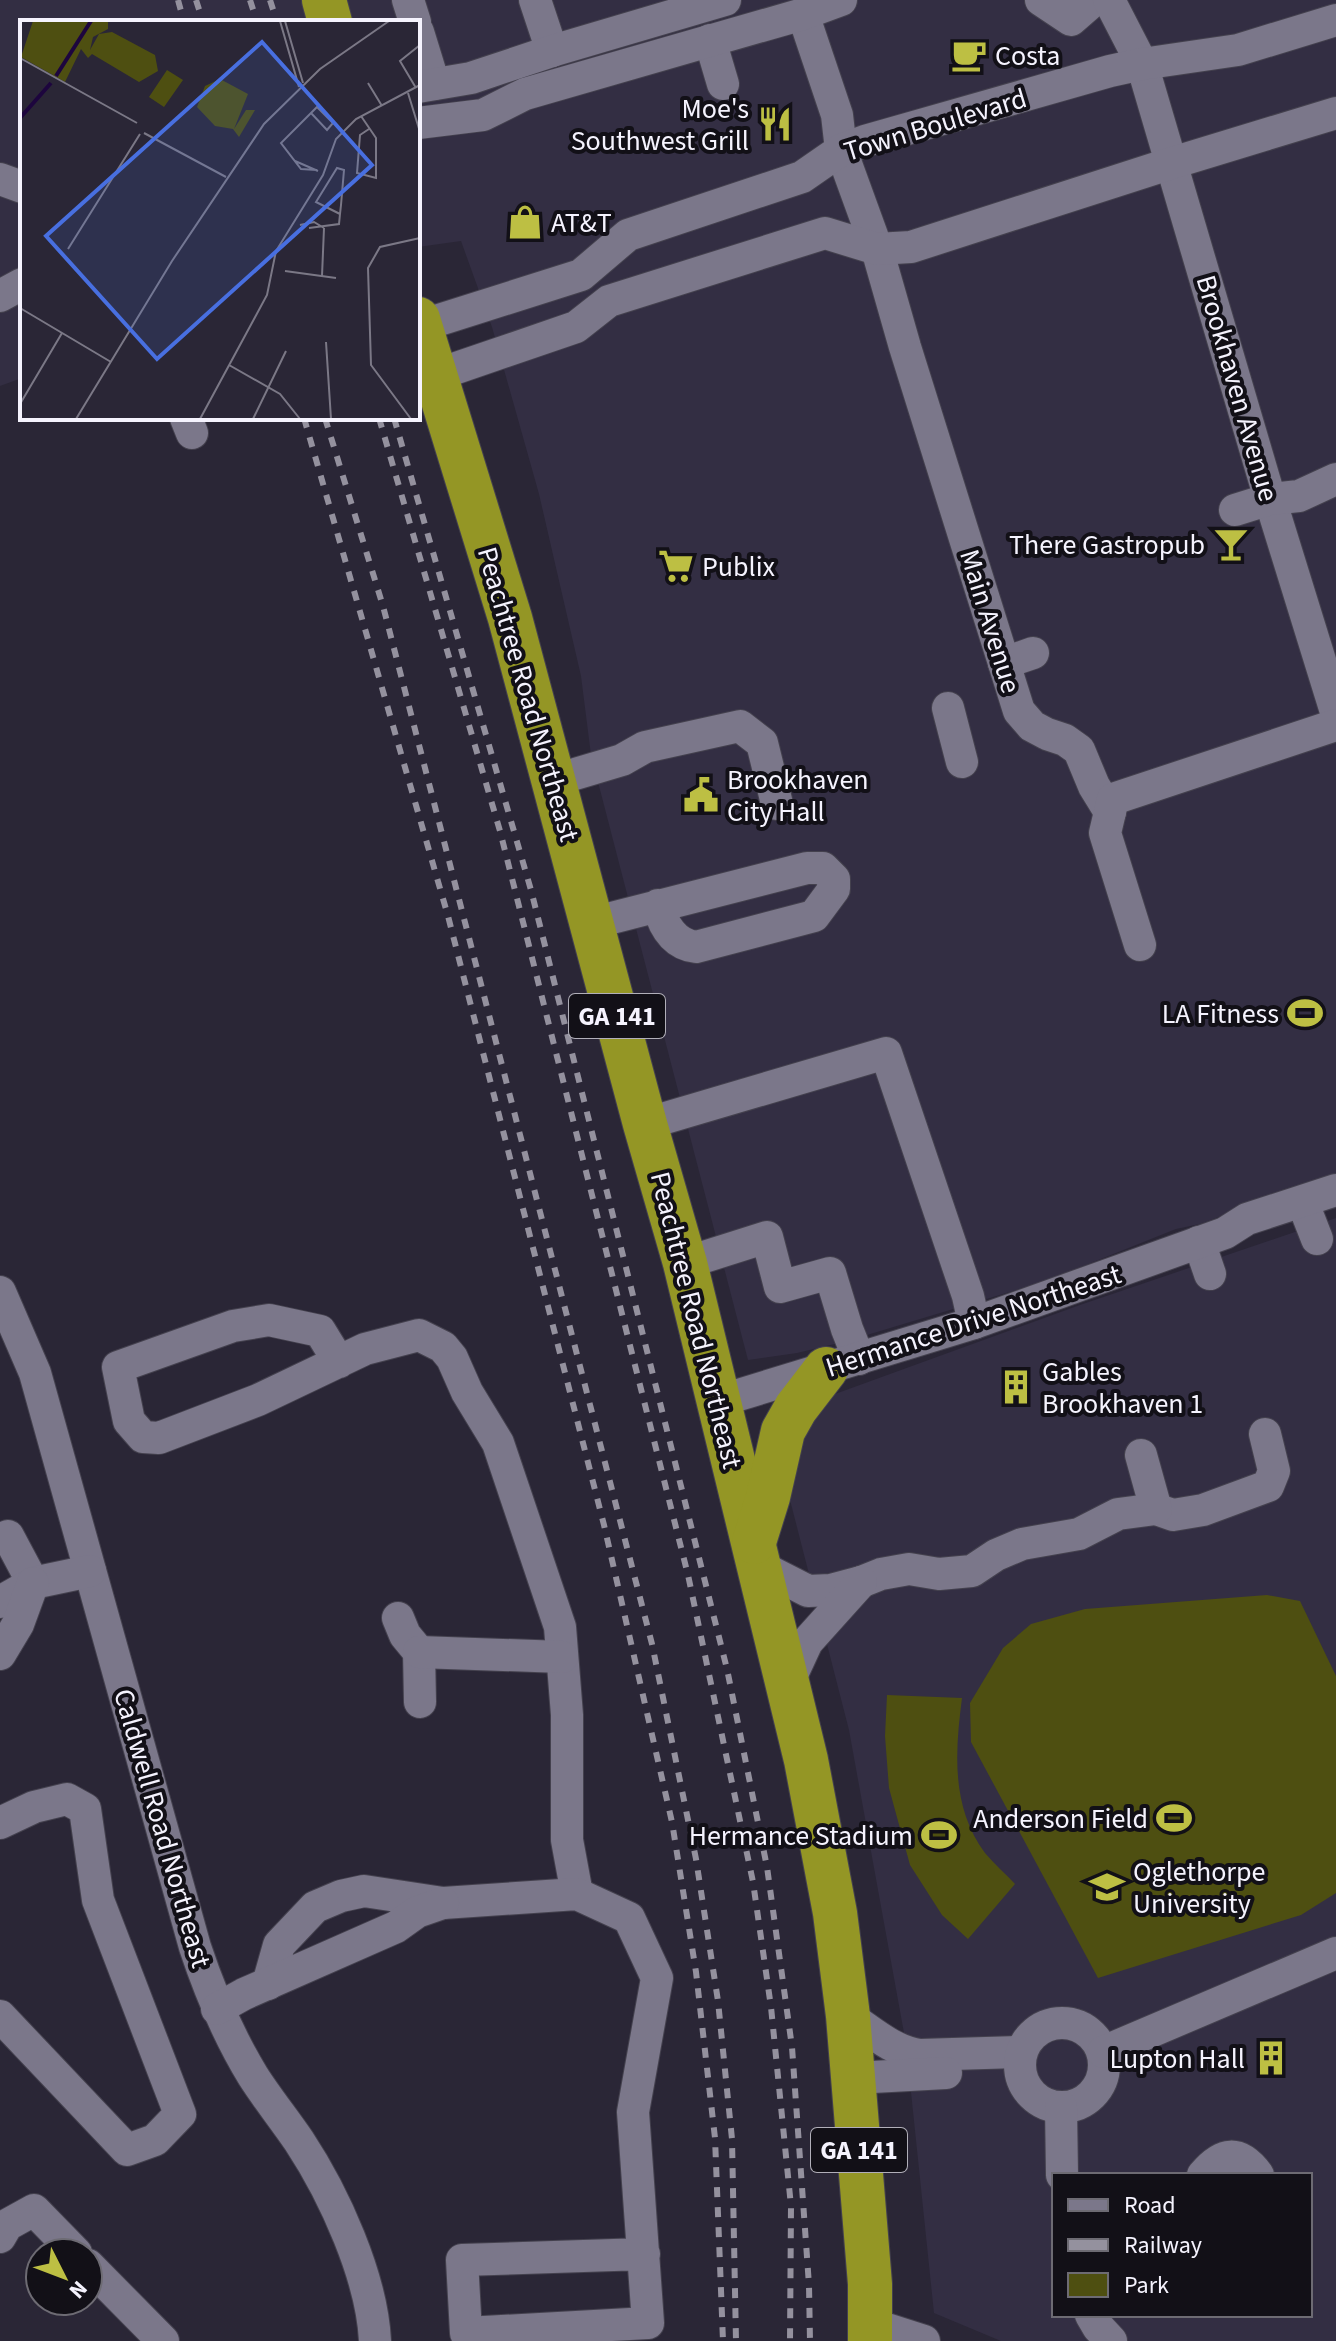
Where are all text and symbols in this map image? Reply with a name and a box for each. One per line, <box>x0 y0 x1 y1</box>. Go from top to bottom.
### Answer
inset map <box>20 20 420 420</box>
cafe icon: Costa <box>950 36 988 74</box>
place label: Costa <box>995 36 1060 76</box>
street label: Town Boulevard <box>839 78 1031 172</box>
place label: Moe's Southwest Grill <box>571 89 749 161</box>
restaurant icon: Moe's Southwest Grill <box>756 105 794 143</box>
shop icon: AT&T <box>506 203 544 241</box>
place label: AT&T <box>551 203 612 243</box>
street label: Brookhaven Avenue <box>1186 271 1288 506</box>
place label: There Gastropub <box>1009 525 1205 565</box>
bar icon: There Gastropub <box>1212 525 1250 563</box>
street label: Peachtree Road Northeast <box>467 542 589 847</box>
street label: Main Avenue <box>949 544 1031 698</box>
supermarket icon: Publix <box>657 547 695 585</box>
place label: Publix <box>702 547 776 587</box>
place label: Brookhaven City Hall <box>727 760 869 832</box>
public building icon: Brookhaven City Hall <box>682 776 720 814</box>
road number: GA 141 <box>569 994 665 1038</box>
place label: LA Fitness <box>1162 994 1279 1034</box>
sports icon: LA Fitness <box>1286 994 1324 1032</box>
street label: Peachtree Road Northeast <box>640 1168 752 1473</box>
street label: Hermance Drive Northeast <box>820 1254 1127 1388</box>
place label: Gables Brookhaven 1 <box>1042 1352 1203 1424</box>
building icon: Gables Brookhaven 1 <box>997 1368 1035 1406</box>
street label: Caldwell Road Northeast <box>103 1684 221 1973</box>
place label: Anderson Field <box>973 1799 1148 1839</box>
sports icon: Anderson Field <box>1155 1799 1193 1837</box>
place label: Hermance Stadium <box>689 1816 913 1856</box>
sports icon: Hermance Stadium <box>920 1816 958 1854</box>
place label: Oglethorpe University <box>1133 1852 1265 1924</box>
school or university icon: Oglethorpe University <box>1088 1868 1126 1906</box>
place label: Lupton Hall <box>1110 2039 1245 2079</box>
building icon: Lupton Hall <box>1252 2039 1290 2077</box>
road number: GA 141 <box>811 2128 907 2172</box>
legend <box>1052 2173 1312 2317</box>
text: Road <box>1124 2188 1176 2223</box>
text: Railway <box>1124 2228 1202 2263</box>
north arrow <box>24 2237 104 2317</box>
text: Park <box>1124 2268 1169 2303</box>
text: N <box>61 2274 95 2306</box>

